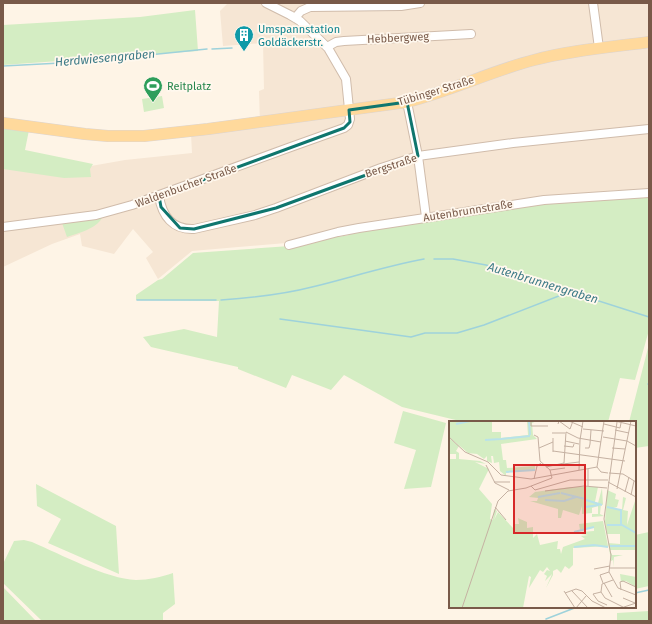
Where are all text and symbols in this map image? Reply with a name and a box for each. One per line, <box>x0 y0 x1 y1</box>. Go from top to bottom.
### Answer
place label: Umspannstation Goldäckerstr. <box>258 23 340 49</box>
building icon: Umspannstation Goldäckerstr. <box>233 24 255 52</box>
street label: Hebbergweg <box>367 30 430 46</box>
water label: Herdwiesengraben <box>54 47 156 69</box>
street label: Tübinger Straße <box>396 73 476 109</box>
sports icon: Reitplatz <box>142 75 164 103</box>
place label: Reitplatz <box>167 80 211 93</box>
street label: Bergstraße <box>363 151 419 181</box>
street label: Waldenbucher Straße <box>134 162 238 210</box>
street label: Autenbrunnstraße <box>422 198 514 224</box>
water label: Autenbrunnengraben <box>485 259 600 306</box>
inset map <box>449 421 636 608</box>

